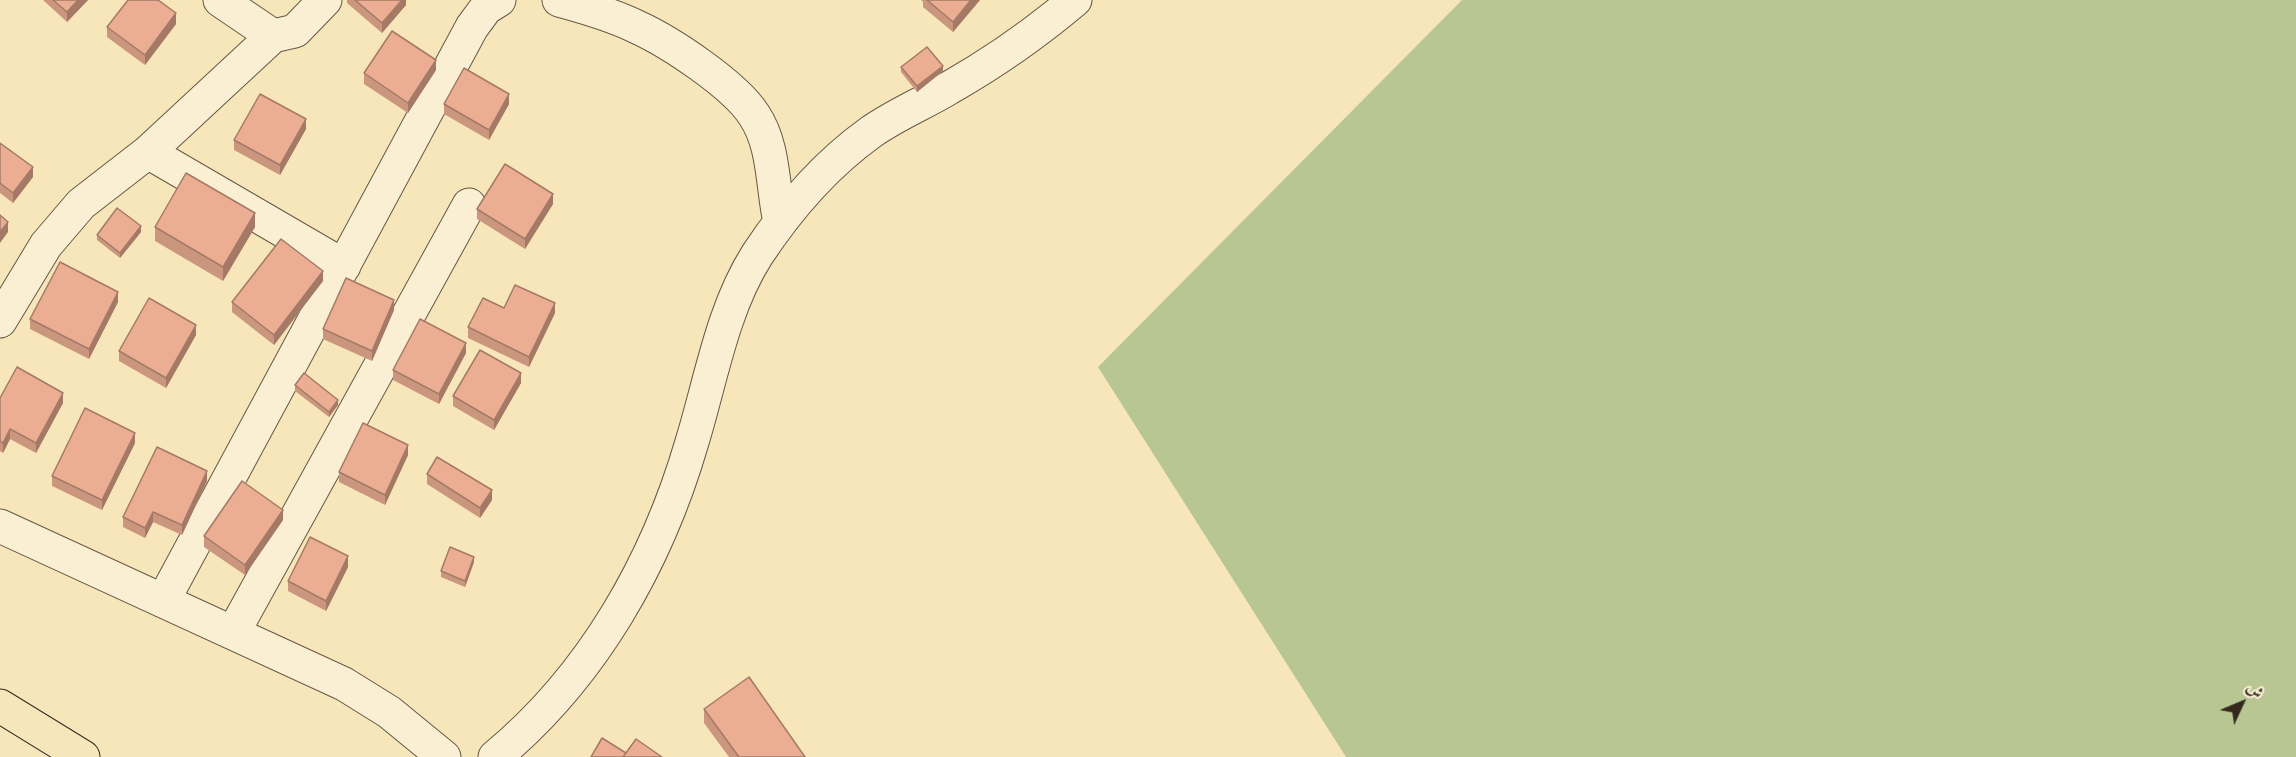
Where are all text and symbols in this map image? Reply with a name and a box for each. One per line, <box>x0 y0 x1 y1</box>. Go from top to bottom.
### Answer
north arrow <box>2212 673 2272 733</box>
text: ش <box>2242 677 2268 703</box>

